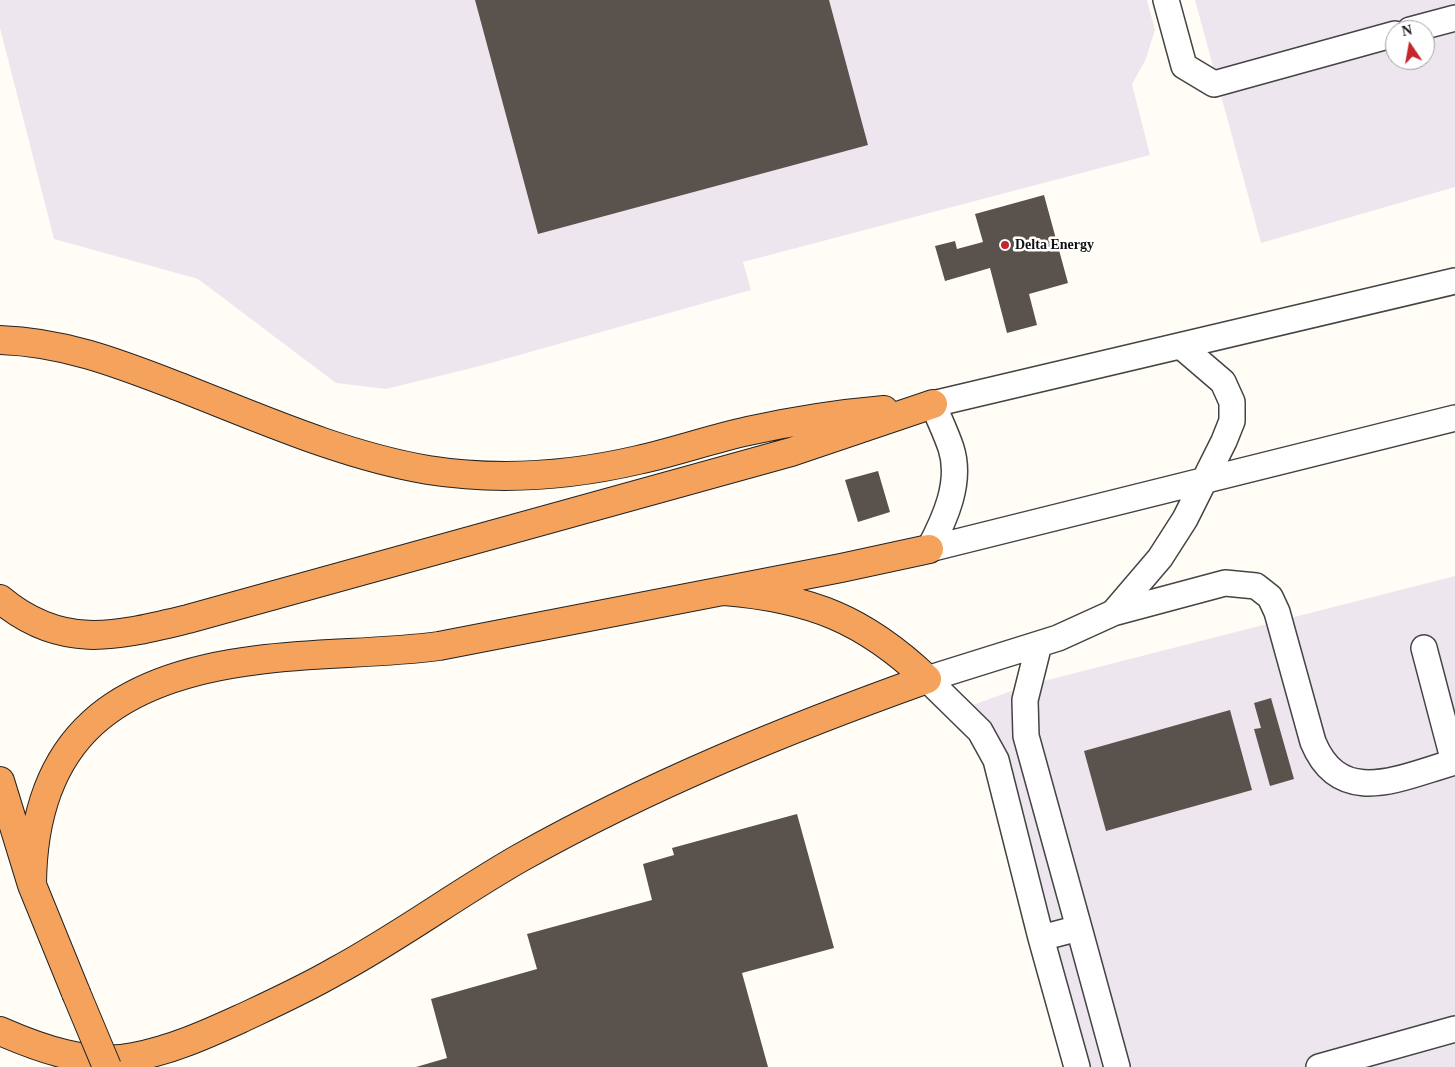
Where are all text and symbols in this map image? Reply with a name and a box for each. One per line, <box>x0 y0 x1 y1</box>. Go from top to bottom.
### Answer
north arrow <box>1385 20 1435 70</box>
text: N <box>1400 22 1413 39</box>
place label: Delta Energy <box>1015 237 1094 253</box>
marker: Delta Energy <box>999 239 1011 251</box>

